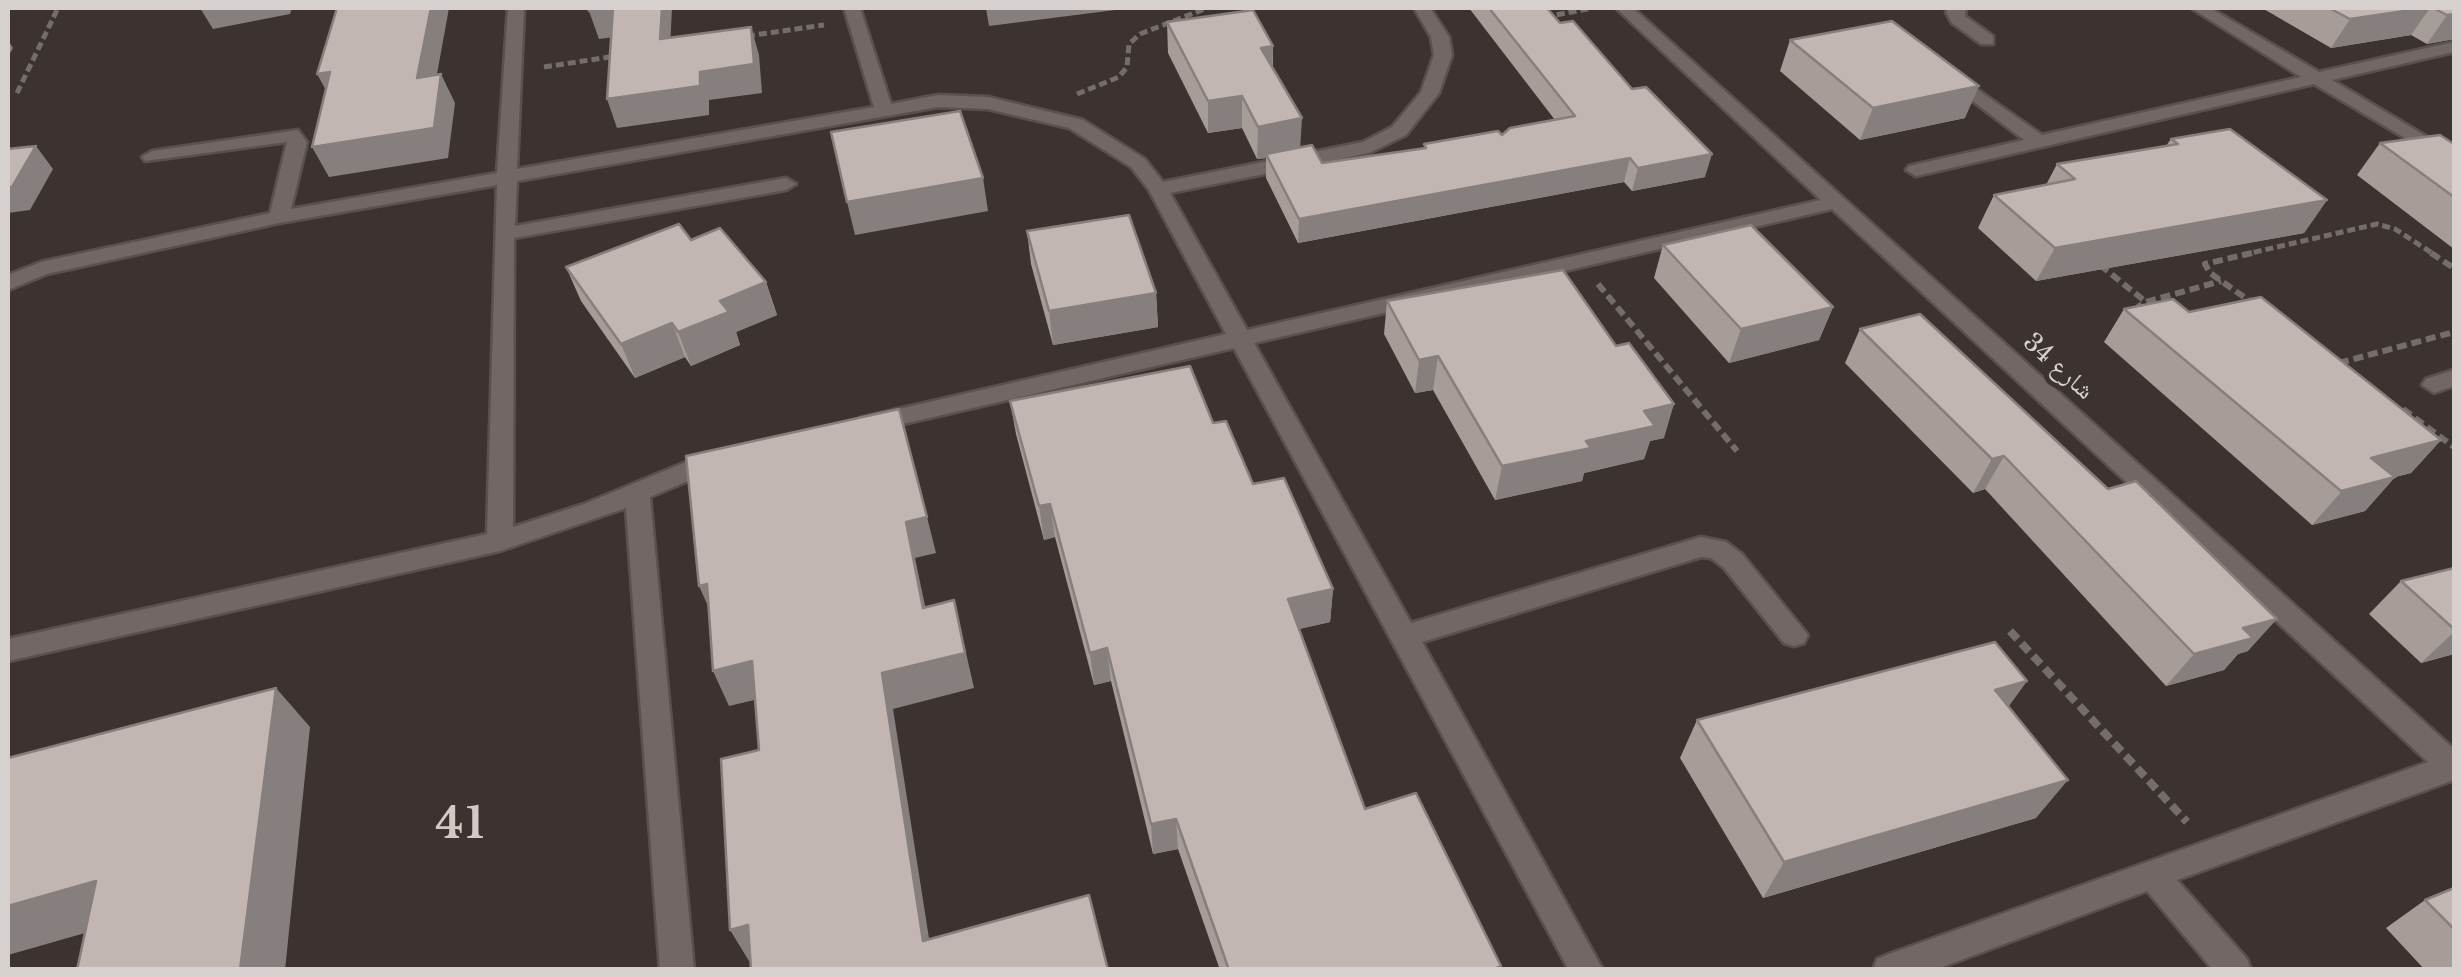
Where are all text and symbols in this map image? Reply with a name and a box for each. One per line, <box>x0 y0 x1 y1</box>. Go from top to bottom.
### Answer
street label: شارع 34 <box>2016 328 2100 406</box>
district label: 41 <box>435 801 487 851</box>

